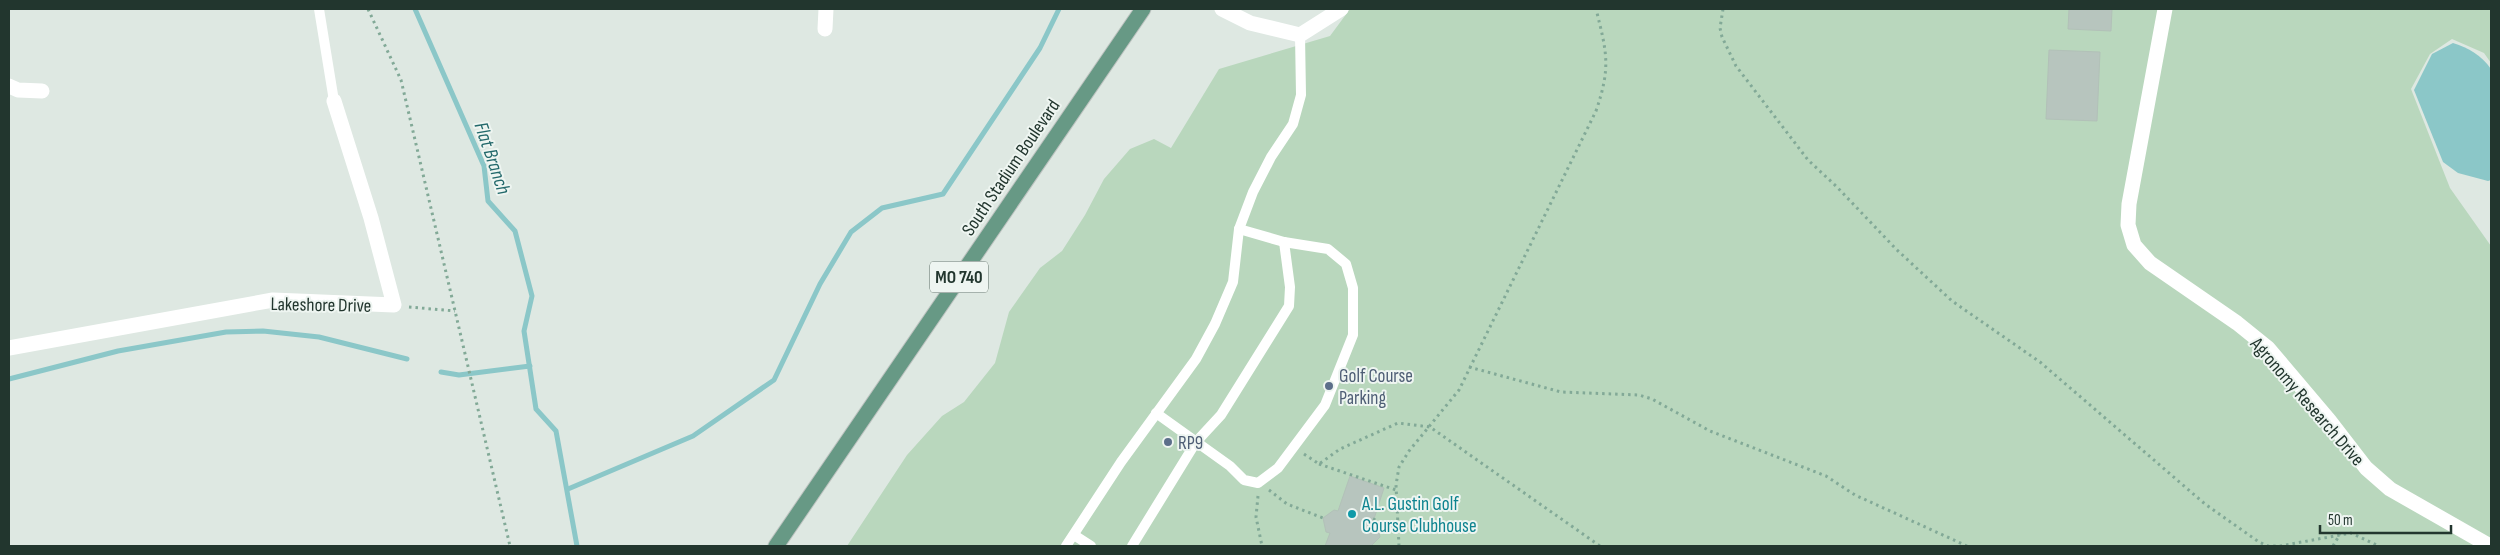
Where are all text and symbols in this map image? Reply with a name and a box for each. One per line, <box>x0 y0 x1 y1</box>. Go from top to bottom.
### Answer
street label: South Stadium Boulevard <box>957 95 1065 240</box>
water label: Flat Branch <box>468 119 516 198</box>
road number: MO 740 <box>930 262 988 292</box>
street label: Lakeshore Drive <box>270 293 372 318</box>
street label: Agronomy Research Drive <box>2244 332 2369 471</box>
place label: Golf Course Parking <box>1339 365 1413 410</box>
marker: Golf Course Parking <box>1323 380 1335 392</box>
place label: RP9 <box>1178 432 1203 455</box>
marker: RP9 <box>1162 436 1174 448</box>
place label: A.L. Gustin Golf Course Clubhouse <box>1361 493 1477 538</box>
scale bar <box>2320 502 2451 534</box>
marker: A.L. Gustin Golf Course Clubhouse <box>1346 508 1358 520</box>
text: 50 m <box>2328 511 2353 530</box>

